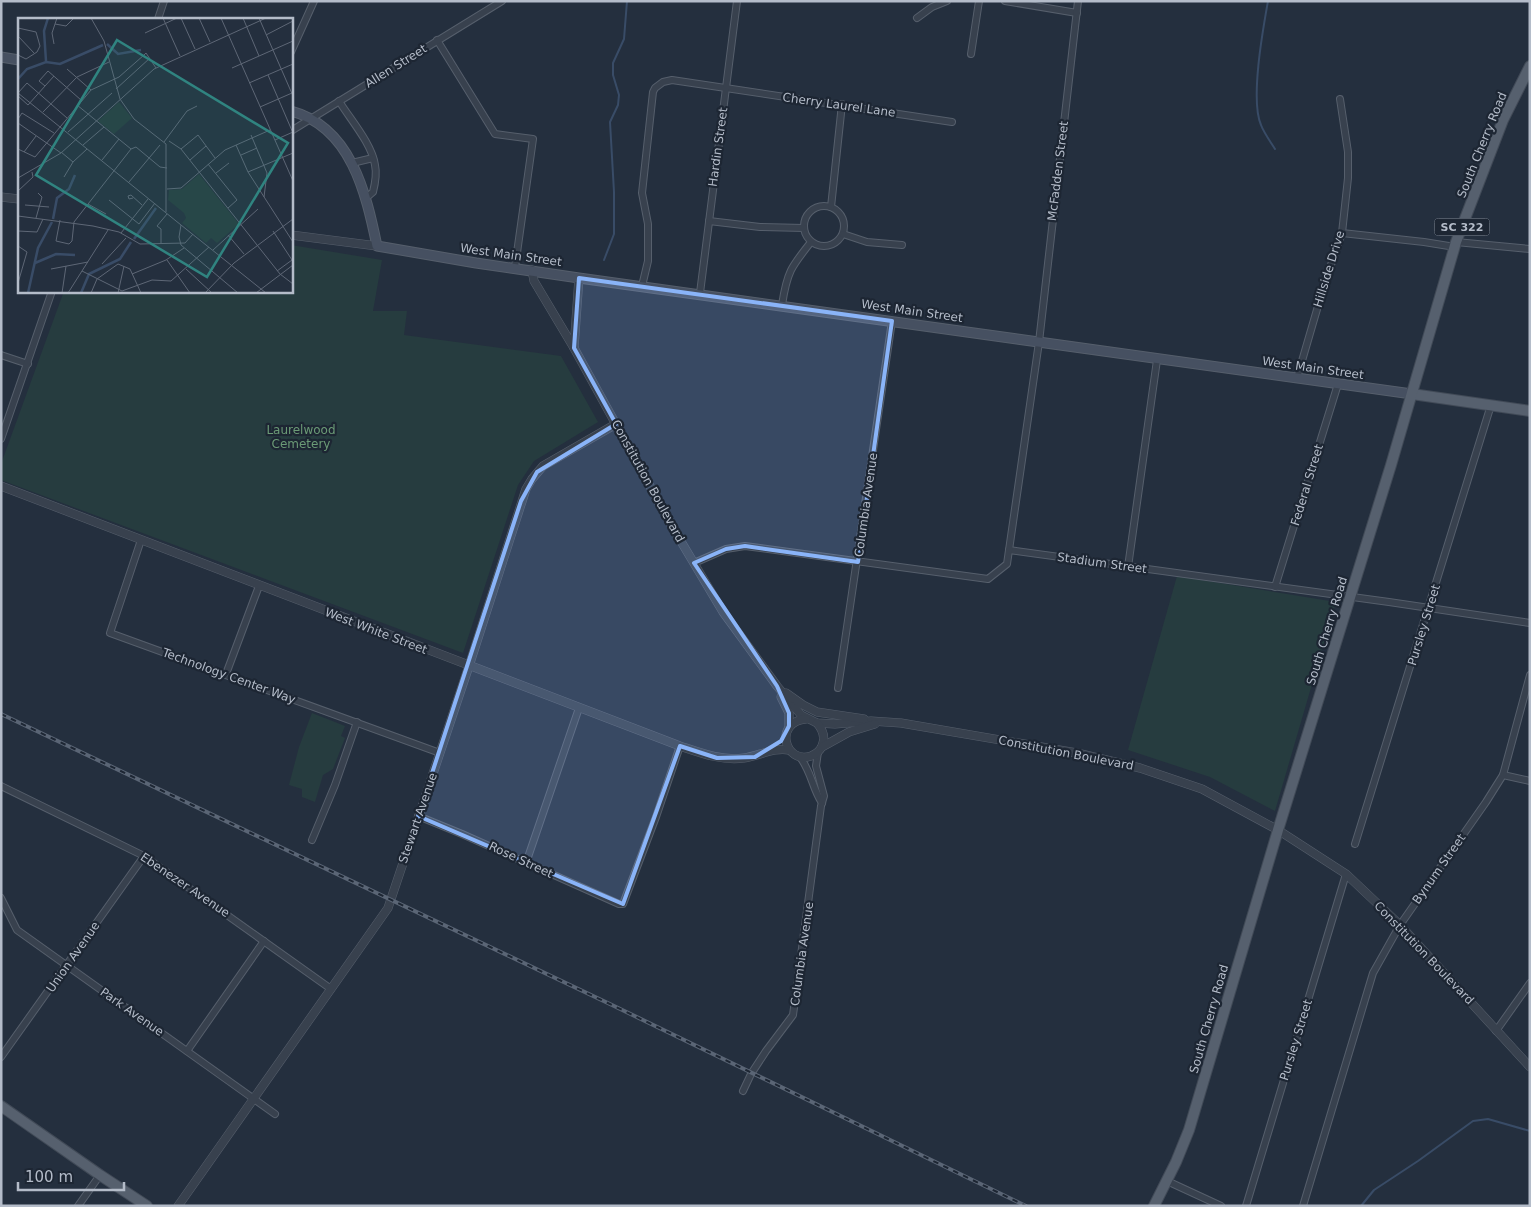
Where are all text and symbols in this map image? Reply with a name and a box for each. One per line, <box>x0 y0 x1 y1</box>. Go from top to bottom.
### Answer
inset map <box>18 18 292 292</box>
street label: Allen Street <box>363 41 430 91</box>
street label: Cherry Laurel Lane <box>782 90 896 120</box>
street label: South Cherry Road <box>1454 90 1510 200</box>
street label: Hardin Street <box>706 106 731 188</box>
street label: McFadden Street <box>1045 120 1071 222</box>
road number: SC 322 <box>1434 218 1490 236</box>
street label: Hillside Drive <box>1311 229 1347 309</box>
street label: West Main Street <box>459 241 563 269</box>
street label: West Main Street <box>860 297 964 325</box>
street label: West Main Street <box>1261 354 1365 382</box>
street label: Constitution Boulevard <box>609 418 687 544</box>
park label: Laurelwood Cemetery <box>266 423 336 451</box>
street label: Federal Street <box>1288 442 1326 527</box>
street label: Columbia Avenue <box>852 452 880 558</box>
street label: Stadium Street <box>1056 550 1148 576</box>
street label: South Cherry Road <box>1304 575 1350 687</box>
street label: Pursley Street <box>1405 583 1443 667</box>
street label: West White Street <box>323 605 429 657</box>
street label: Technology Center Way <box>160 645 298 707</box>
street label: Constitution Boulevard <box>997 733 1135 773</box>
street label: Stewart Avenue <box>396 771 440 865</box>
street label: Bynum Street <box>1410 831 1469 907</box>
street label: Rose Street <box>487 839 556 881</box>
street label: Ebenezer Avenue <box>138 850 232 920</box>
street label: Constitution Boulevard <box>1371 899 1477 1007</box>
street label: Columbia Avenue <box>788 901 816 1007</box>
street label: Union Avenue <box>43 919 103 995</box>
street label: South Cherry Road <box>1187 963 1231 1075</box>
street label: Park Avenue <box>98 985 166 1039</box>
street label: Pursley Street <box>1277 998 1315 1082</box>
scale bar <box>18 1160 124 1192</box>
text: 100 m <box>25 1168 73 1186</box>

